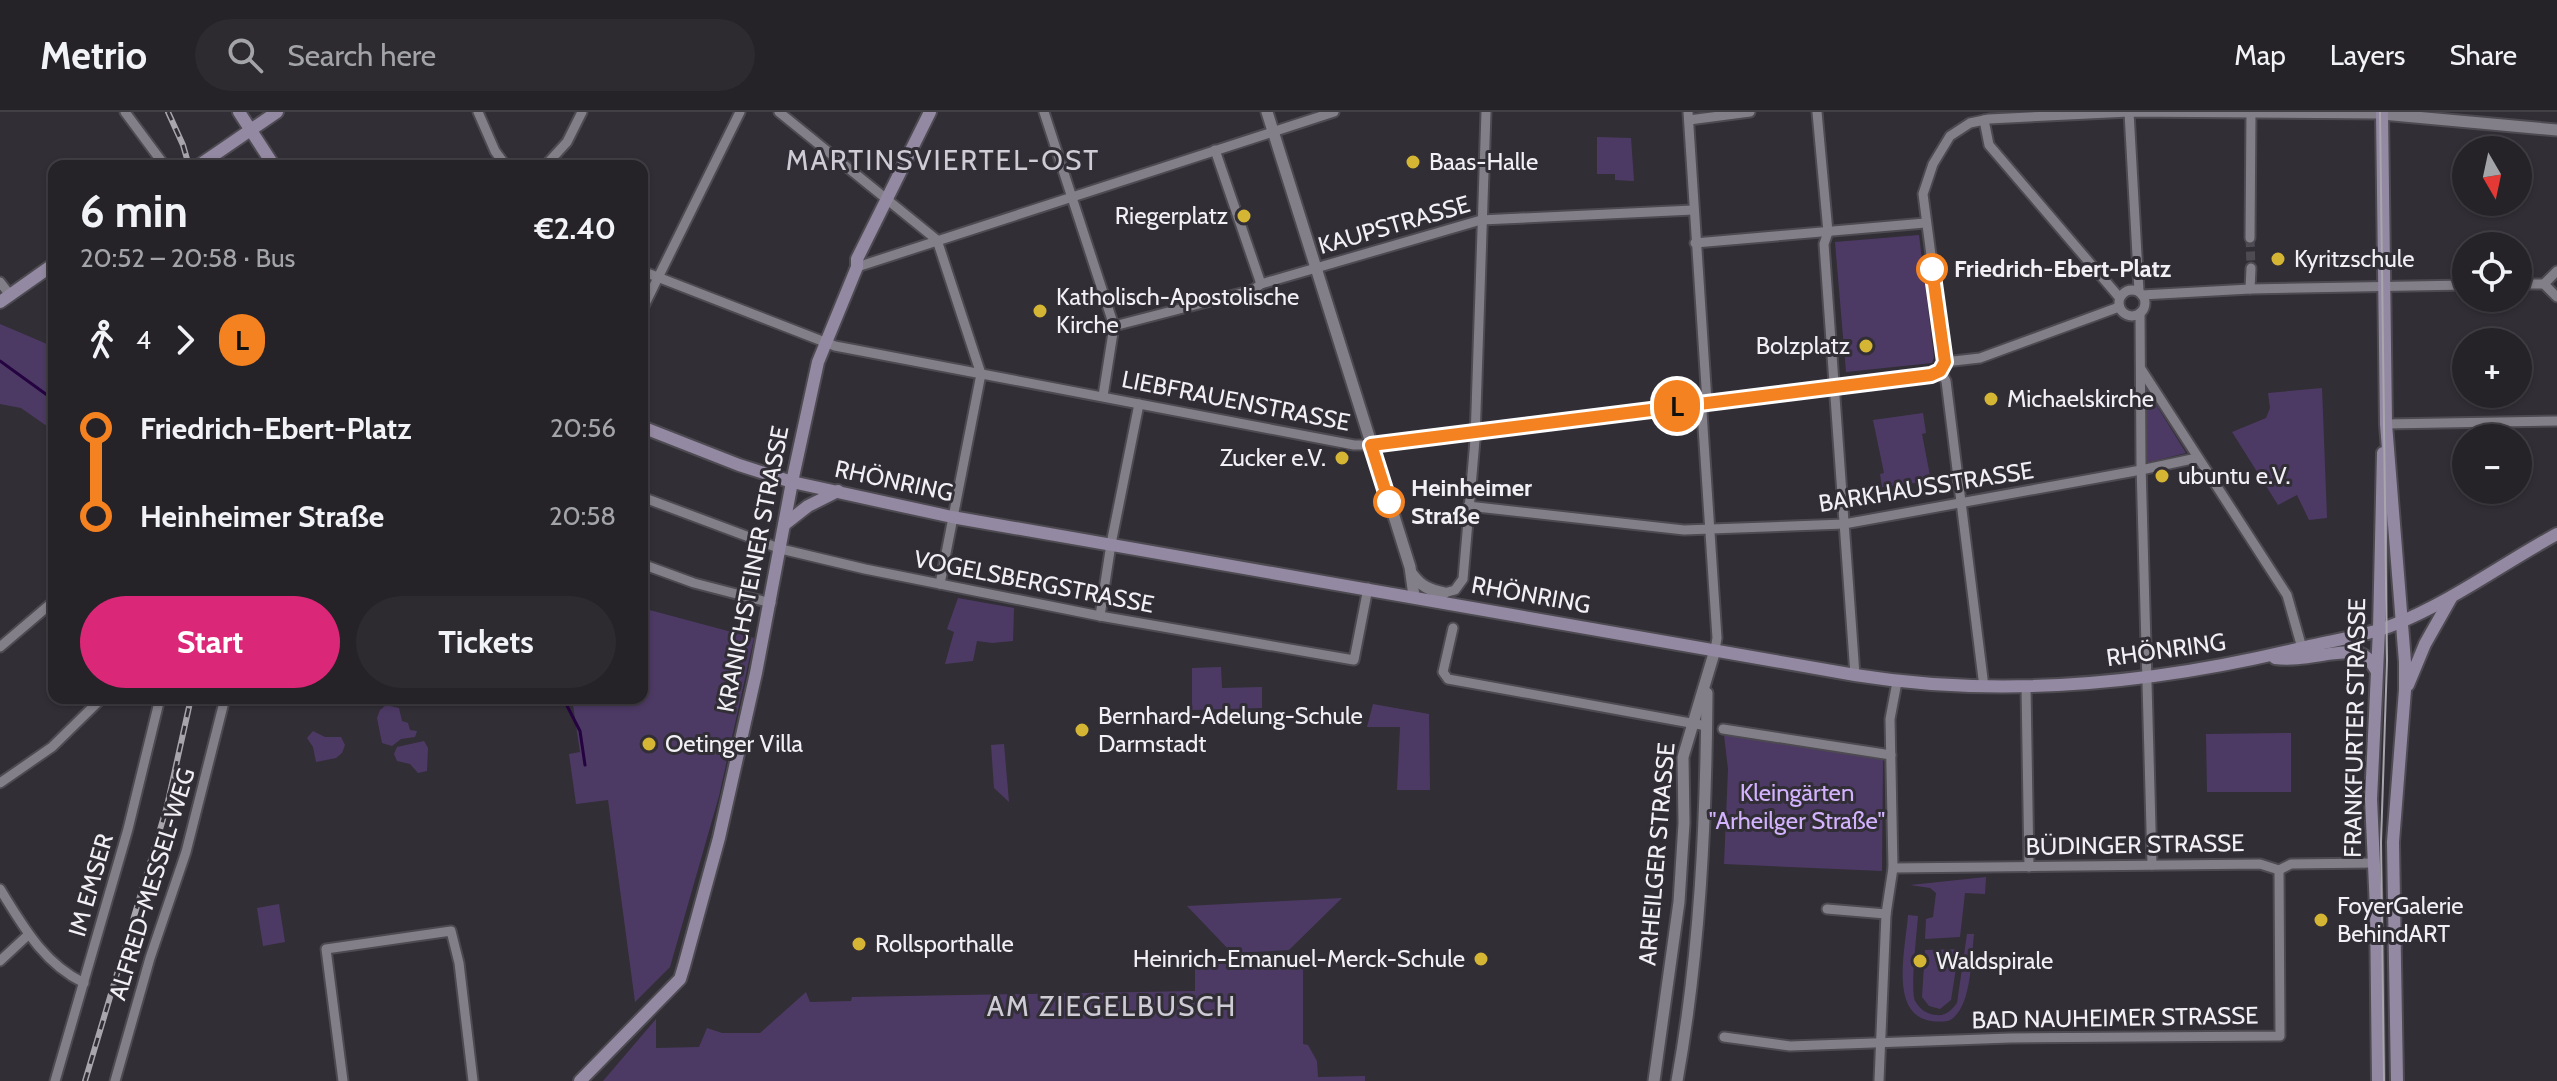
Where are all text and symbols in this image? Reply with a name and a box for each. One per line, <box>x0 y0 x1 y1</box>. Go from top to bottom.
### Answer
search box <box>195 19 755 91</box>
text: Metrio <box>40 32 147 79</box>
icon: search <box>223 33 267 77</box>
text: Search here <box>287 37 436 74</box>
text: Map <box>2234 38 2286 72</box>
text: Layers <box>2330 38 2405 72</box>
text: Share <box>2449 38 2517 72</box>
north arrow <box>2452 136 2532 216</box>
map controls <box>2452 136 2532 504</box>
district label: MARTINSVIERTEL-OST <box>786 143 1100 177</box>
place label: Baas-Halle <box>1429 147 1538 176</box>
marker: Baas-Halle <box>1404 153 1422 171</box>
text: 6 min <box>80 185 188 238</box>
street label: KAUPSTRASSE <box>1315 189 1473 260</box>
place label: Riegerplatz <box>1115 201 1228 230</box>
marker: Riegerplatz <box>1235 207 1253 225</box>
text: €2.40 <box>534 210 616 247</box>
button: locate <box>2452 232 2532 312</box>
text: 20:52 – 20:58 · Bus <box>80 242 295 274</box>
place label: Kyritzschule <box>2294 244 2415 273</box>
marker: Kyritzschule <box>2269 250 2287 268</box>
marker: Friedrich-Ebert-Platz <box>1917 254 1947 284</box>
place label: Friedrich-Ebert-Platz <box>1954 254 2171 283</box>
place label: Katholisch-Apostolische Kirche <box>1056 282 1299 339</box>
marker: Katholisch-Apostolische Kirche <box>1031 302 1049 320</box>
icon: walk <box>80 318 124 362</box>
icon: forward <box>163 318 207 362</box>
text: L <box>235 323 249 357</box>
text: 4 <box>136 324 151 356</box>
button: + <box>2452 328 2532 408</box>
place label: Bolzplatz <box>1756 331 1850 360</box>
marker: Bolzplatz <box>1857 337 1875 355</box>
street label: LIEBFRAUENSTRASSE <box>1119 364 1353 437</box>
line badge: L <box>1651 380 1703 432</box>
place label: Michaelskirche <box>2007 384 2154 413</box>
text: L <box>1670 389 1684 423</box>
marker: Michaelskirche <box>1982 390 2000 408</box>
text: Friedrich-Ebert-Platz <box>140 410 411 447</box>
text: 20:56 <box>550 412 616 444</box>
street label: KRANICHSTEINER STRASSE <box>710 423 795 715</box>
button: − <box>2452 424 2532 504</box>
place label: Zucker e.V. <box>1220 443 1326 472</box>
marker: Zucker e.V. <box>1333 449 1351 467</box>
street label: RHÖNRING <box>832 454 956 507</box>
street label: BARKHAUSSTRASSE <box>1816 455 2036 518</box>
place label: ubuntu e.V. <box>2178 461 2291 490</box>
marker: ubuntu e.V. <box>2153 467 2171 485</box>
place label: Heinheimer Straße <box>1411 473 1532 530</box>
marker: Heinheimer Straße <box>1374 487 1404 517</box>
text: Heinheimer Straße <box>140 498 384 535</box>
text: 20:58 <box>549 500 616 532</box>
street label: VOGELSBERGSTRASSE <box>912 544 1157 619</box>
street label: RHÖNRING <box>1469 570 1593 619</box>
button: Start <box>80 596 340 688</box>
button: Tickets <box>356 596 616 688</box>
street label: FRANKFURTER STRASSE <box>2338 598 2371 858</box>
street label: RHÖNRING <box>2104 627 2228 672</box>
place label: Bernhard-Adelung-Schule Darmstadt <box>1098 701 1363 758</box>
marker: Bernhard-Adelung-Schule Darmstadt <box>1073 721 1091 739</box>
place label: Oetinger Villa <box>665 729 804 758</box>
marker: Oetinger Villa <box>640 735 658 753</box>
street label: ARHEILGER STRASSE <box>1632 741 1681 967</box>
street label: ALFRED-MESSEL-WEG <box>102 764 201 1003</box>
park label: Kleingärten "Arheilger Straße" <box>1709 778 1885 835</box>
street label: BÜDINGER STRASSE <box>2025 828 2245 861</box>
street label: IM EMSER <box>62 830 119 940</box>
place label: FoyerGalerie BehindART <box>2337 891 2464 948</box>
marker: FoyerGalerie BehindART <box>2312 911 2330 929</box>
place label: Rollsporthalle <box>875 929 1014 958</box>
marker: Rollsporthalle <box>850 935 868 953</box>
place label: Heinrich-Emanuel-Merck-Schule <box>1133 944 1465 973</box>
place label: Waldspirale <box>1936 946 2053 975</box>
marker: Heinrich-Emanuel-Merck-Schule <box>1472 950 1490 968</box>
marker: Waldspirale <box>1911 952 1929 970</box>
district label: AM ZIEGELBUSCH <box>987 989 1237 1023</box>
street label: BAD NAUHEIMER STRASSE <box>1971 1000 2259 1035</box>

